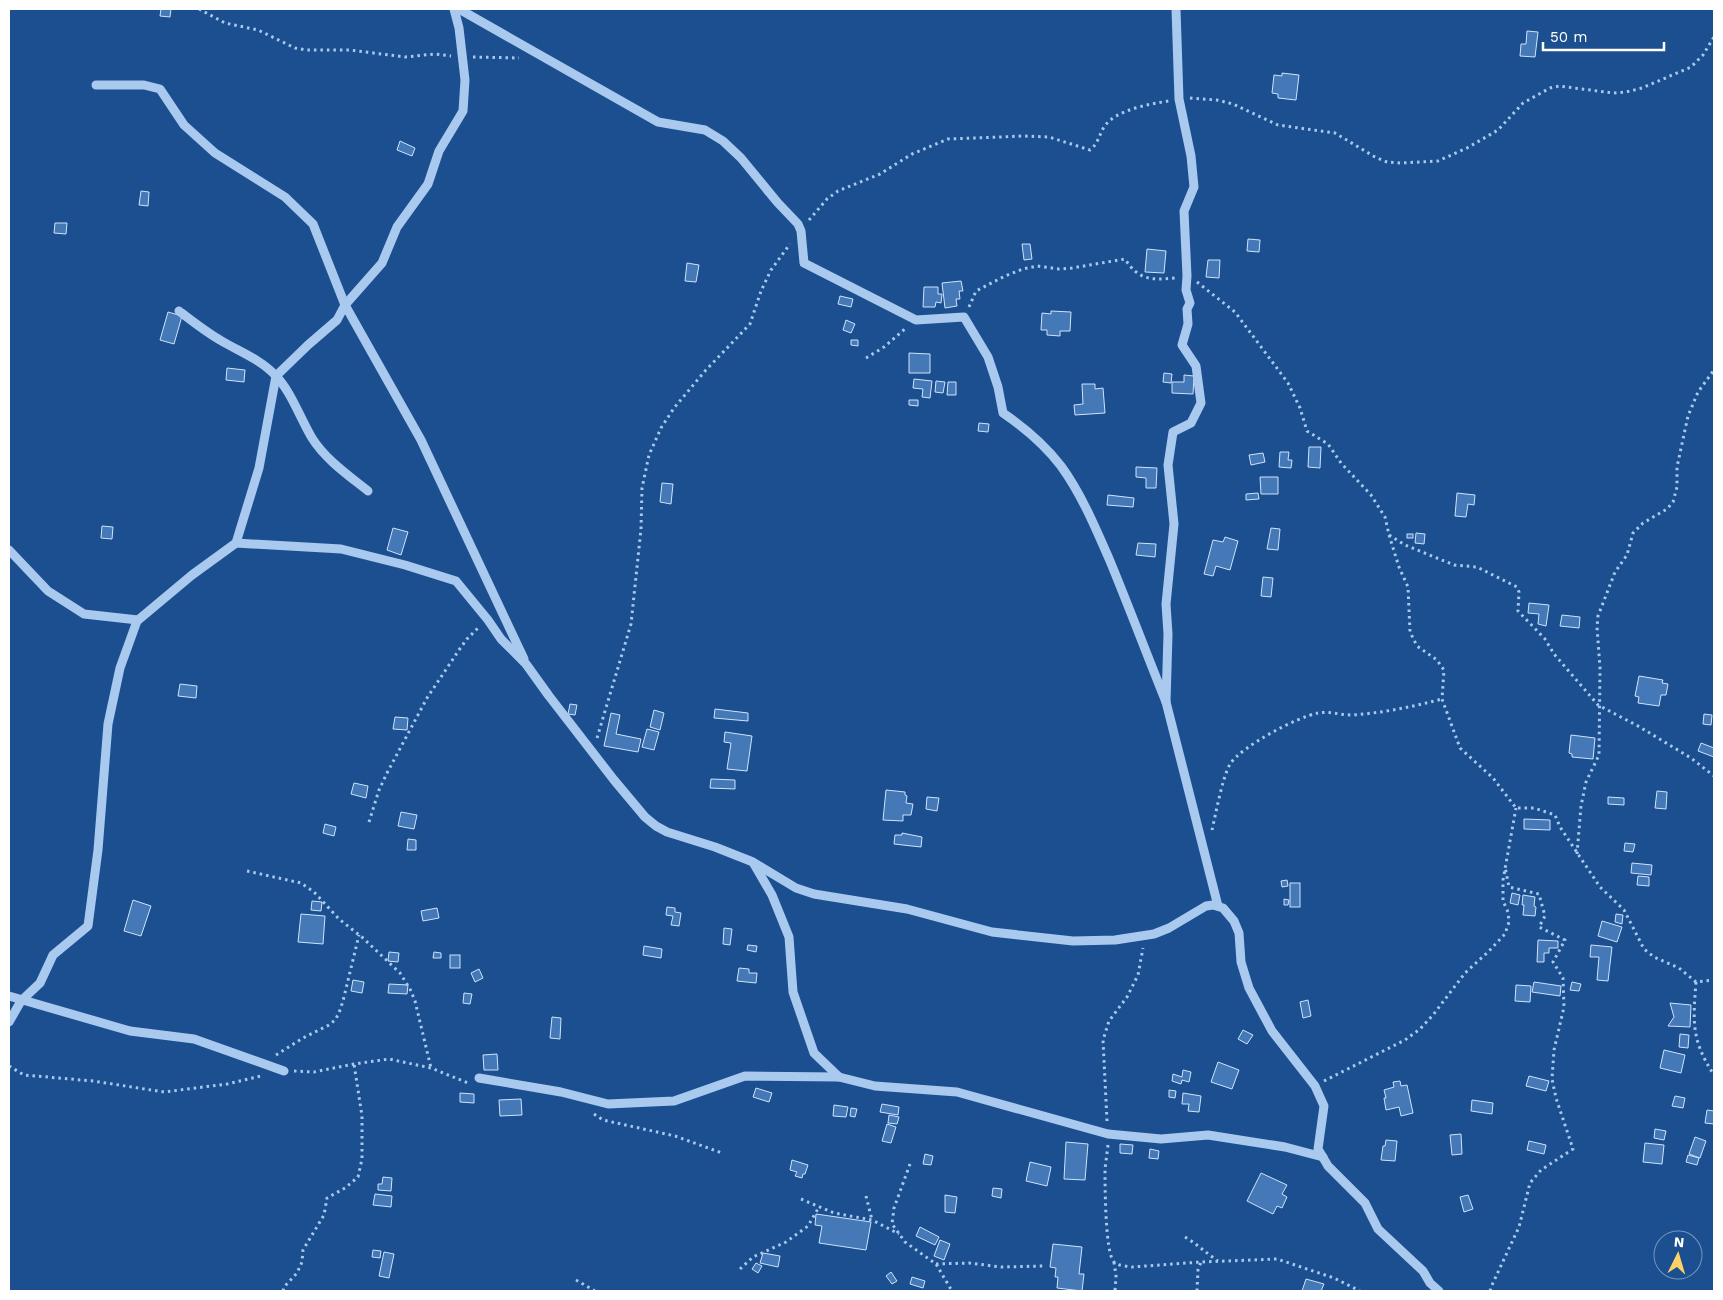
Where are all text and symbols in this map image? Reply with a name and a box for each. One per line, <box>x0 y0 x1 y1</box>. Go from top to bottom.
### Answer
scale bar <box>1543 20 1664 52</box>
text: 50 m <box>1550 28 1587 46</box>
north arrow <box>1653 1230 1703 1280</box>
text: N <box>1673 1234 1685 1250</box>

